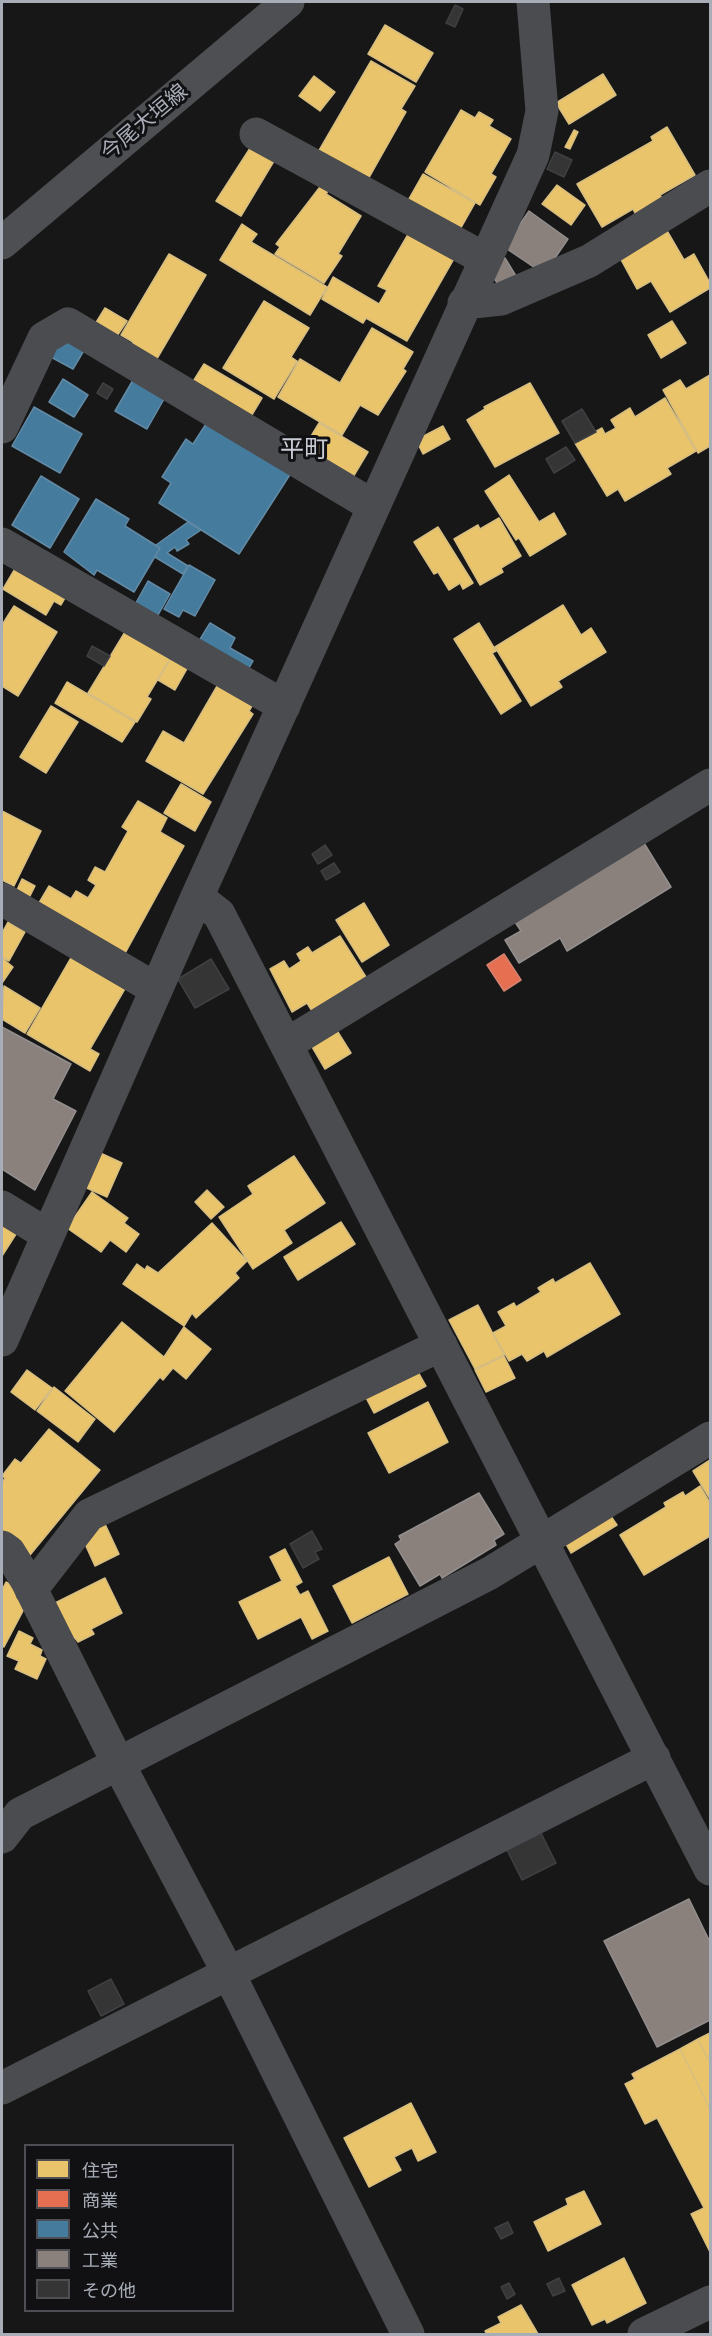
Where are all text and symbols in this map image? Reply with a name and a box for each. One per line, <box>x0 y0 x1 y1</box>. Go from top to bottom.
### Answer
street label: 今尾大垣線 <box>97 80 193 166</box>
district label: 平町 <box>280 437 328 465</box>
legend <box>24 2144 234 2312</box>
text: 住宅 <box>82 2160 118 2181</box>
text: 商業 <box>82 2190 118 2211</box>
text: 公共 <box>82 2220 118 2241</box>
text: 工業 <box>82 2250 118 2271</box>
text: その他 <box>82 2280 136 2301</box>

